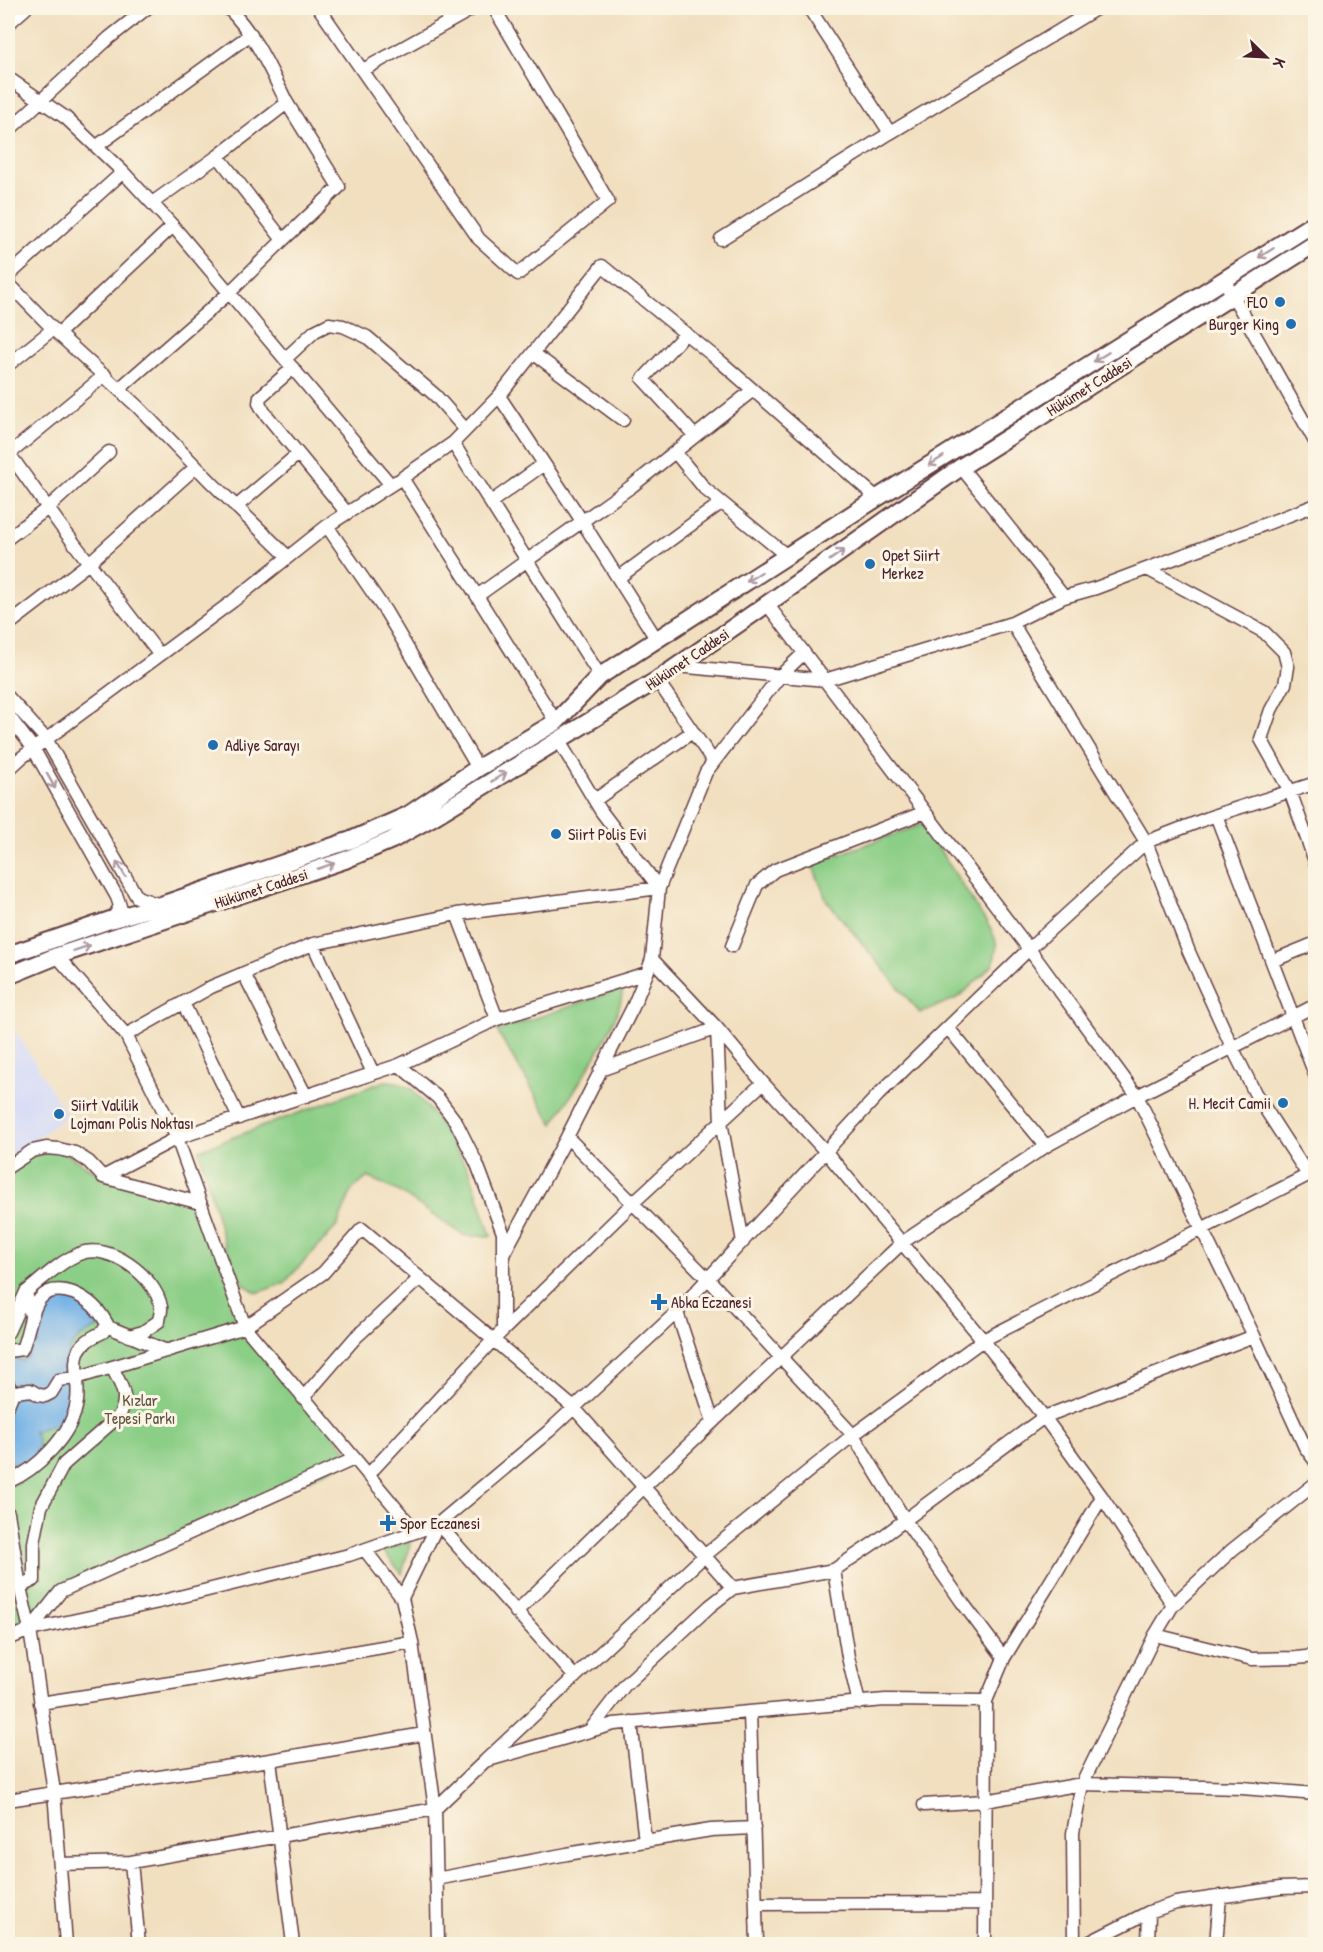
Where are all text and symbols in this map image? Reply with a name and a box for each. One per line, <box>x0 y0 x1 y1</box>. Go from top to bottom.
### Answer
north arrow <box>1236 27 1296 87</box>
text: K <box>1268 55 1291 72</box>
one-way arrow <box>1258 248 1275 260</box>
place label: FLO <box>1246 291 1268 313</box>
marker: FLO <box>1273 295 1287 309</box>
place label: Burger King <box>1209 313 1279 335</box>
marker: Burger King <box>1284 317 1298 331</box>
street label: Hükümet Caddesi <box>1042 351 1136 421</box>
one-way arrow <box>1093 351 1110 363</box>
one-way arrow <box>928 455 945 467</box>
place label: Opet Siirt Merkez <box>882 544 940 584</box>
one-way arrow <box>829 549 845 561</box>
marker: Opet Siirt Merkez <box>863 557 877 571</box>
one-way arrow <box>746 572 763 584</box>
street label: Hükümet Caddesi <box>641 623 733 695</box>
place label: Adliye Sarayı <box>225 734 300 756</box>
marker: Adliye Sarayı <box>206 738 220 752</box>
one-way arrow <box>490 771 507 783</box>
one-way arrow <box>46 772 58 789</box>
place label: Siirt Polis Evi <box>568 823 647 845</box>
marker: Siirt Polis Evi <box>549 827 563 841</box>
one-way arrow <box>316 860 335 871</box>
one-way arrow <box>114 861 126 878</box>
street label: Hükümet Caddesi <box>211 863 311 913</box>
one-way arrow <box>72 942 91 953</box>
place label: H. Mecit Camii <box>1188 1092 1271 1114</box>
place label: Siirt Valilik Lojmanı Polis Noktası <box>71 1094 194 1134</box>
marker: H. Mecit Camii <box>1276 1096 1290 1110</box>
marker: Siirt Valilik Lojmanı Polis Noktası <box>52 1107 66 1121</box>
place label: Abka Eczanesi <box>671 1291 752 1313</box>
marker: Abka Eczanesi <box>652 1295 666 1309</box>
park label: Kızlar Tepesi Parkı <box>105 1389 175 1429</box>
place label: Spor Eczanesi <box>400 1512 480 1534</box>
marker: Spor Eczanesi <box>381 1516 395 1530</box>

